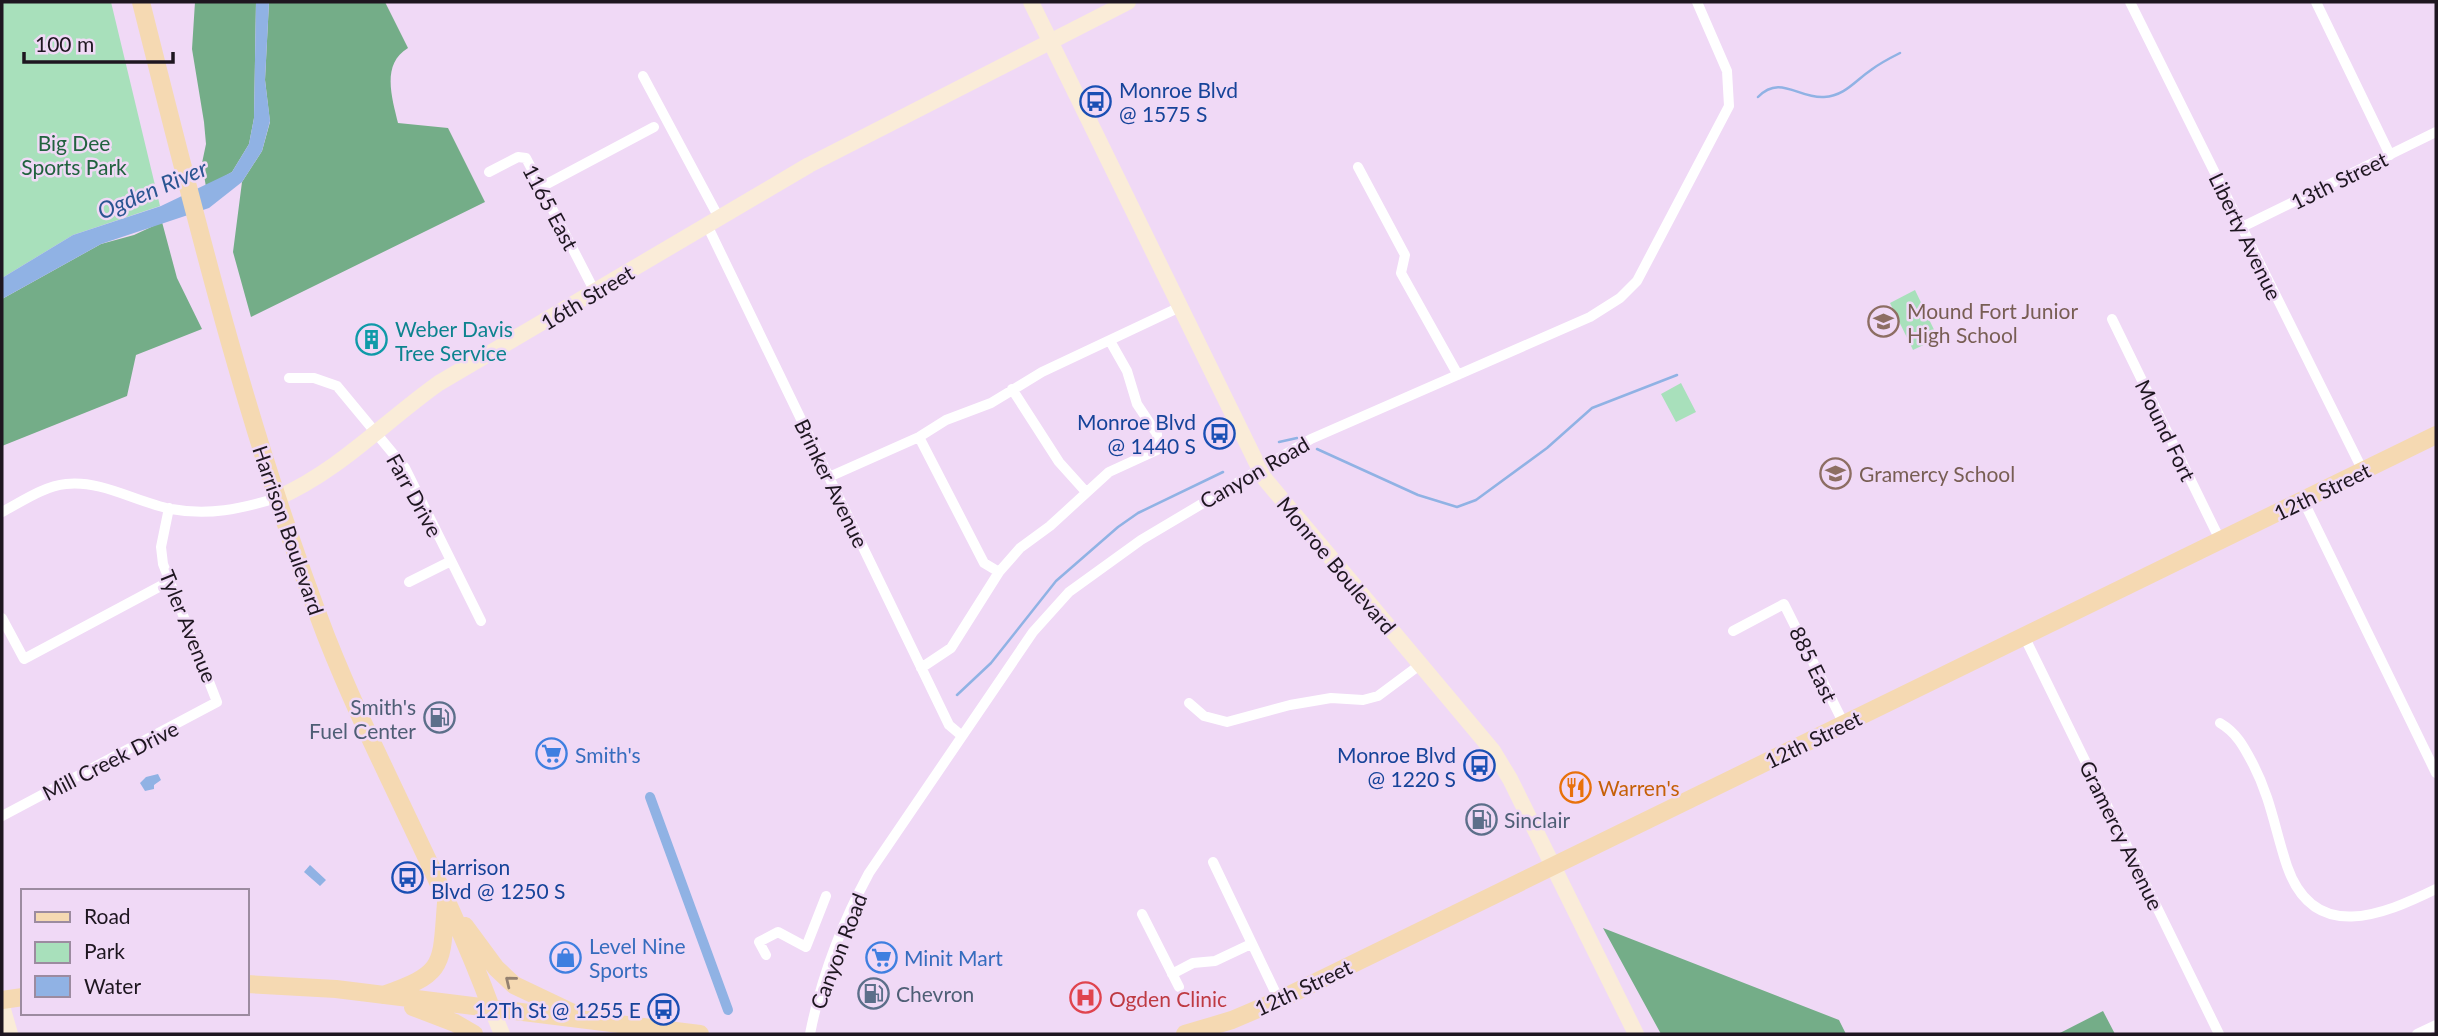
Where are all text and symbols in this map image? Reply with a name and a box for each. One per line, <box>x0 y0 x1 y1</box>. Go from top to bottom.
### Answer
scale bar <box>24 21 173 65</box>
text: 100 m <box>35 31 94 56</box>
place label: Monroe Blvd @ 1575 S <box>1119 77 1238 126</box>
bus stop icon: Monroe Blvd @ 1575 S <box>1079 84 1113 118</box>
park label: Big Dee Sports Park <box>21 130 127 179</box>
street label: 13th Street <box>2287 146 2392 214</box>
water label: Ogden River <box>93 153 212 225</box>
street label: 1165 East <box>518 160 584 254</box>
street label: Liberty Avenue <box>2204 168 2288 304</box>
street label: 16th Street <box>536 259 639 335</box>
place label: Mound Fort Junior High School <box>1907 298 2078 347</box>
school or university icon: Mound Fort Junior High School <box>1867 305 1901 339</box>
place label: Weber Davis Tree Service <box>395 316 513 365</box>
building icon: Weber Davis Tree Service <box>355 323 389 357</box>
street label: Mound Fort <box>2131 375 2201 485</box>
place label: Monroe Blvd @ 1440 S <box>1077 409 1196 458</box>
street label: Brinker Avenue <box>790 414 874 552</box>
bus stop icon: Monroe Blvd @ 1440 S <box>1202 416 1236 450</box>
street label: Canyon Road <box>1195 431 1313 513</box>
street label: Harrison Boulevard <box>248 442 330 618</box>
street label: Farr Drive <box>382 449 448 541</box>
school or university icon: Gramercy School <box>1819 456 1853 490</box>
street label: 12th Street <box>2270 457 2375 525</box>
place label: Gramercy School <box>1859 461 2015 486</box>
street label: Monroe Boulevard <box>1272 491 1402 639</box>
street label: Tyler Avenue <box>155 566 223 686</box>
street label: 885 East <box>1785 622 1843 706</box>
place label: Smith's Fuel Center <box>309 694 416 743</box>
fuel station icon: Smith's Fuel Center <box>422 701 456 735</box>
street label: 12th Street <box>1761 705 1866 773</box>
street label: Mill Creek Drive <box>38 715 182 805</box>
supermarket icon: Smith's <box>535 737 569 771</box>
place label: Smith's <box>575 742 641 767</box>
place label: Monroe Blvd @ 1220 S <box>1337 742 1456 791</box>
bus stop icon: Monroe Blvd @ 1220 S <box>1462 749 1496 783</box>
street label: Gramercy Avenue <box>2075 756 2169 914</box>
restaurant icon: Warren's <box>1558 770 1592 804</box>
place label: Warren's <box>1598 775 1680 800</box>
fuel station icon: Sinclair <box>1464 802 1498 836</box>
place label: Sinclair <box>1504 807 1571 832</box>
place label: Harrison Blvd @ 1250 S <box>431 854 565 903</box>
bus stop icon: Harrison Blvd @ 1250 S <box>391 861 425 895</box>
legend <box>21 889 248 1015</box>
street label: Canyon Road <box>804 890 872 1012</box>
text: Road <box>84 903 131 928</box>
place label: Level Nine Sports <box>589 933 686 982</box>
text: Park <box>84 938 125 963</box>
shop icon: Level Nine Sports <box>549 940 583 974</box>
supermarket icon: Minit Mart <box>864 940 898 974</box>
place label: Minit Mart <box>904 945 1003 970</box>
street label: 12th Street <box>1250 953 1356 1020</box>
text: Water <box>84 973 141 998</box>
one-way arrow <box>506 976 518 989</box>
fuel station icon: Chevron <box>856 976 890 1010</box>
place label: Chevron <box>896 981 974 1006</box>
hospital icon: Ogden Clinic <box>1069 981 1103 1015</box>
place label: Ogden Clinic <box>1109 986 1227 1011</box>
bus stop icon: 12Th St @ 1255 E <box>647 992 681 1026</box>
place label: 12Th St @ 1255 E <box>474 997 641 1022</box>

